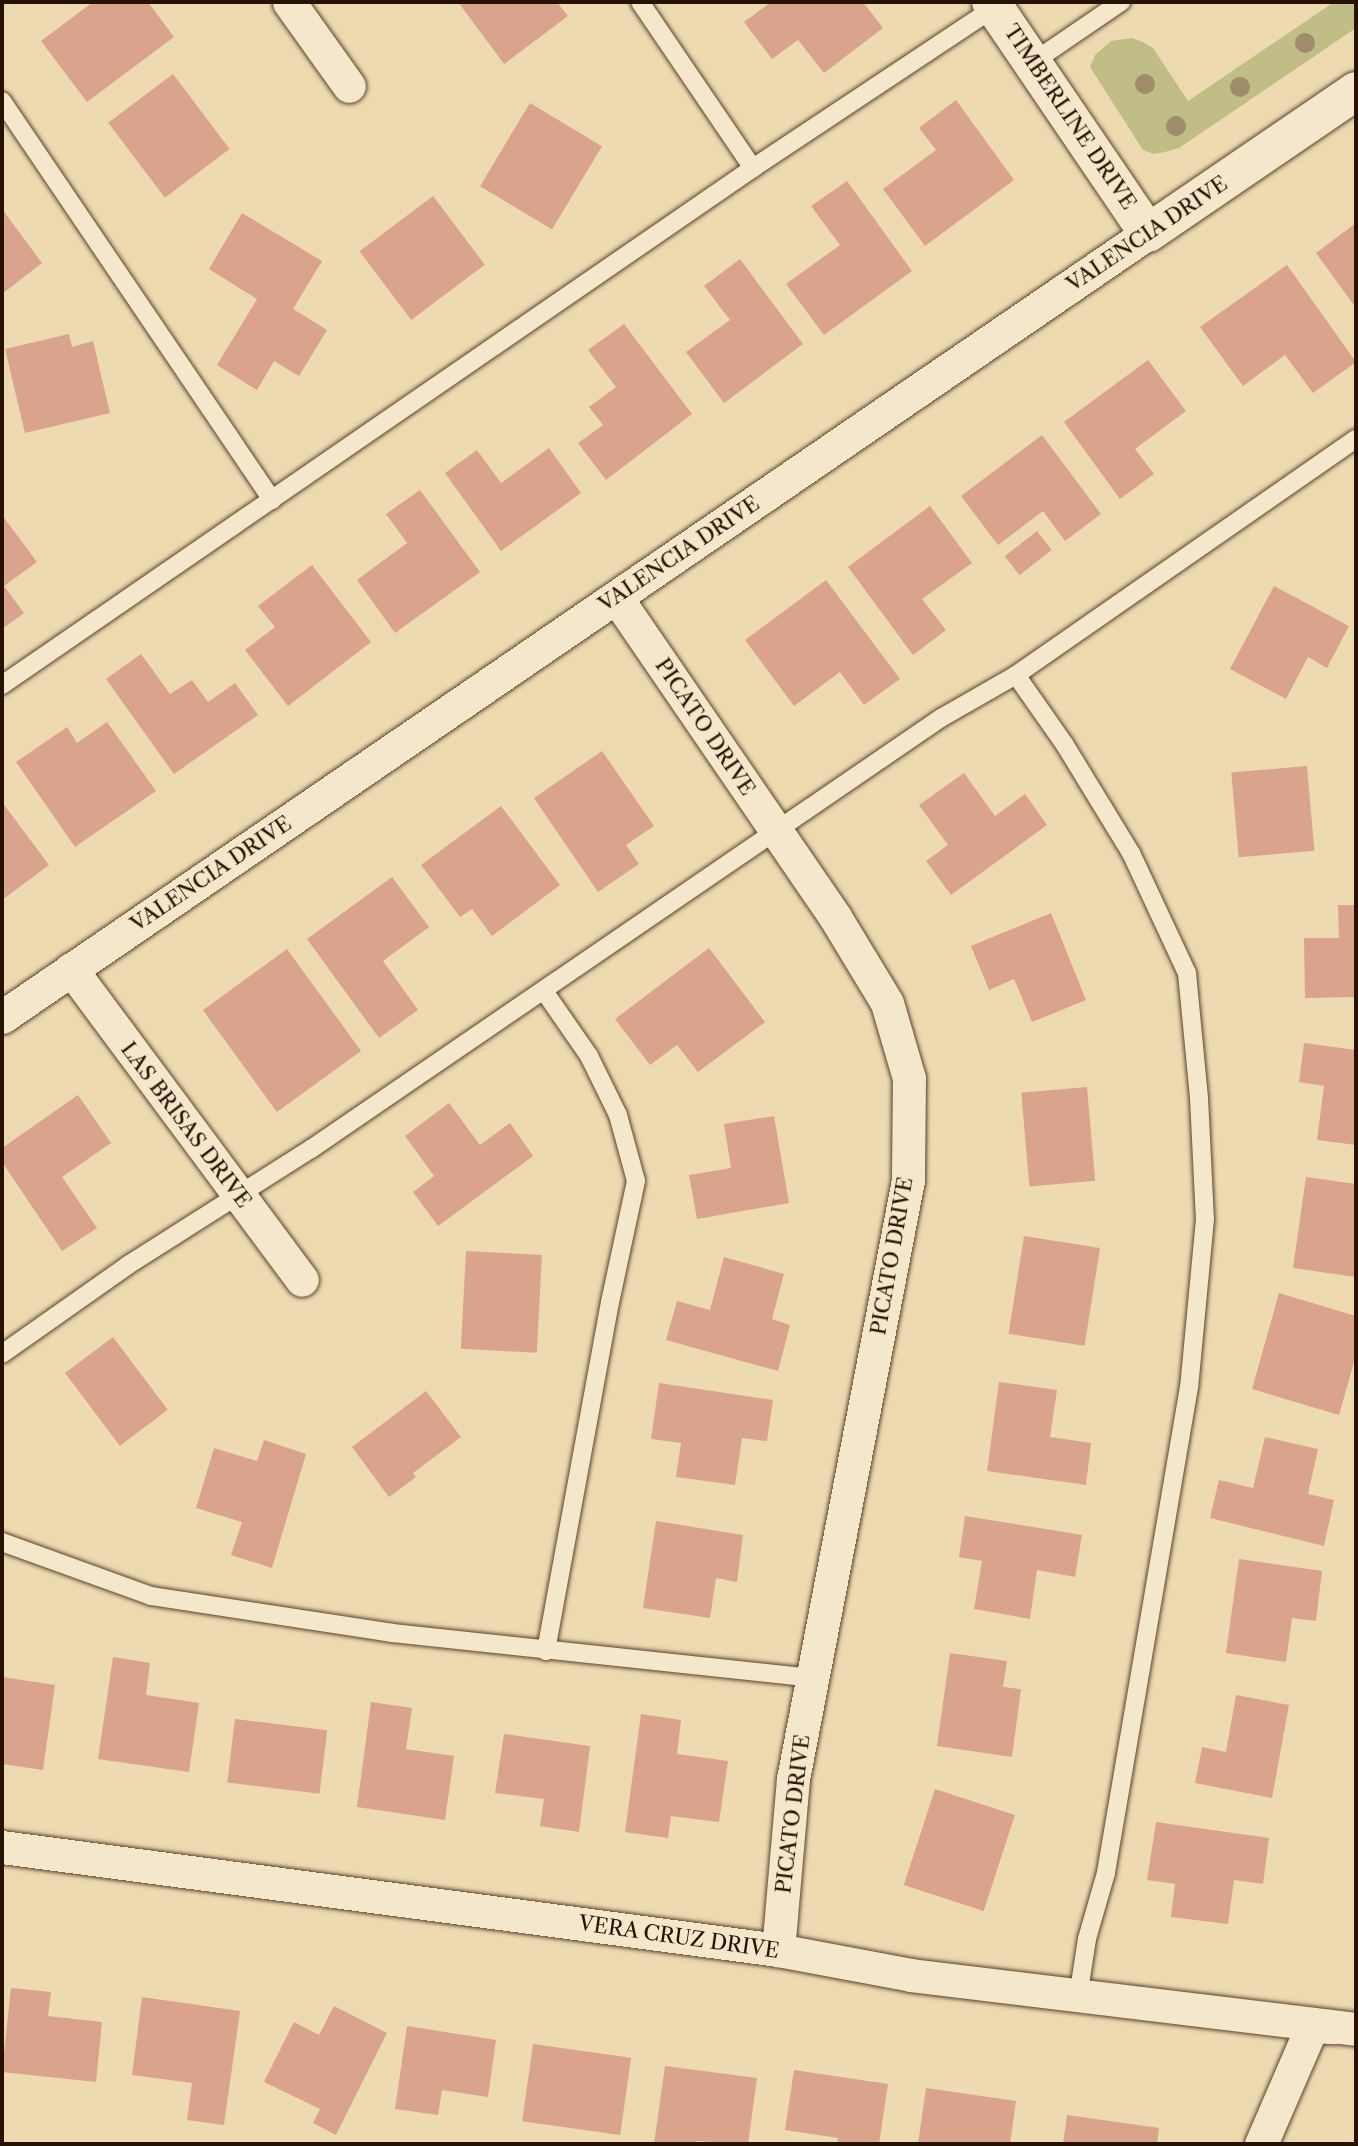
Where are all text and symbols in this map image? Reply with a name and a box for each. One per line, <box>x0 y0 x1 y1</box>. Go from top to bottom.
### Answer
street label: TIMBERLINE DRIVE <box>999 20 1141 214</box>
street label: VALENCIA DRIVE <box>1061 171 1233 297</box>
street label: VALENCIA DRIVE <box>593 491 765 617</box>
street label: PICATO DRIVE <box>650 654 760 800</box>
street label: VALENCIA DRIVE <box>125 811 297 937</box>
street label: LAS BRISAS DRIVE <box>115 1037 257 1213</box>
street label: PICATO DRIVE <box>866 1175 918 1337</box>
street label: PICATO DRIVE <box>771 1733 815 1895</box>
street label: VERA CRUZ DRIVE <box>577 1910 781 1964</box>

